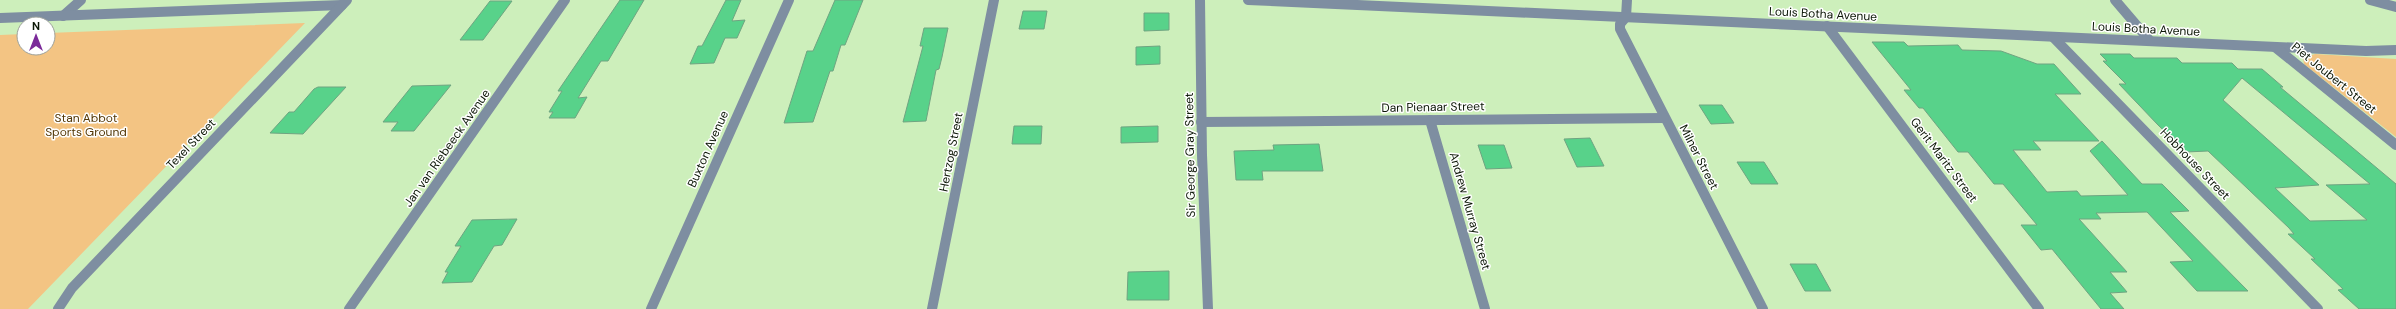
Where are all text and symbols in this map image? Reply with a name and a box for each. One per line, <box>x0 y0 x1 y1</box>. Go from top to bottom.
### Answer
street label: Louis Botha Avenue <box>1768 3 1878 25</box>
north arrow <box>16 16 56 56</box>
street label: Louis Botha Avenue <box>2091 18 2201 40</box>
text: N <box>32 19 40 33</box>
street label: Piet Joubert Street <box>2288 39 2380 117</box>
street label: Jan van Riebeeck Avenue <box>400 86 494 210</box>
street label: Sir George Gray Street <box>1181 92 1199 218</box>
street label: Dan Pienaar Street <box>1381 98 1485 116</box>
street label: Buxton Avenue <box>684 108 732 190</box>
park label: Stan Abbot Sports Ground <box>45 110 127 140</box>
street label: Hertzog Street <box>935 111 967 193</box>
street label: Gerit Maritz Street <box>1907 114 1981 206</box>
street label: Texel Street <box>163 115 219 173</box>
street label: Milner Street <box>1676 122 1722 193</box>
street label: Hobhouse Street <box>2157 125 2234 203</box>
street label: Andrew Murray Street <box>1446 150 1495 272</box>

